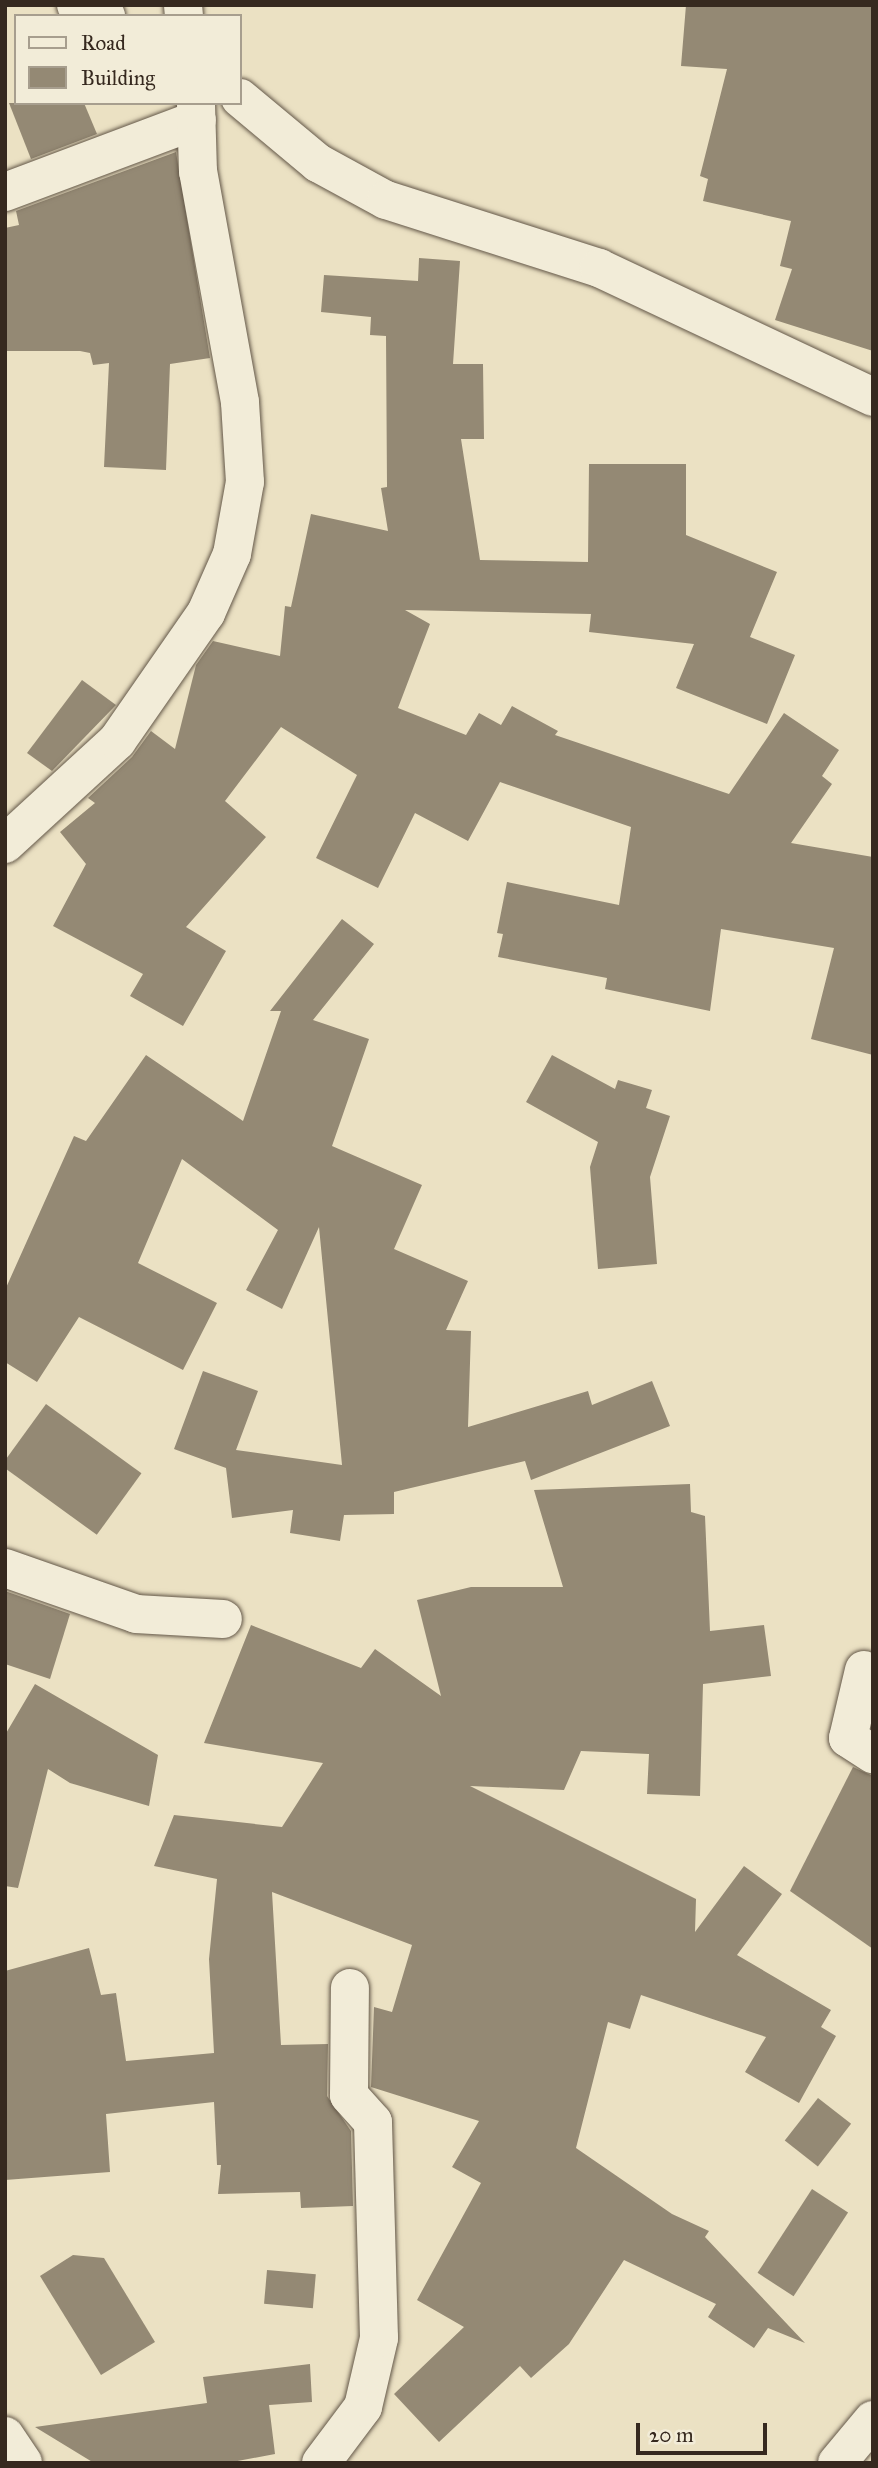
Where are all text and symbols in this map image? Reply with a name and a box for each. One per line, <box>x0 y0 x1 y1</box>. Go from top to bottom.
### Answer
legend <box>14 14 242 105</box>
text: Road <box>81 30 126 56</box>
text: Building <box>81 65 155 91</box>
scale bar <box>640 2408 771 2452</box>
text: 20 m <box>649 2422 694 2448</box>

